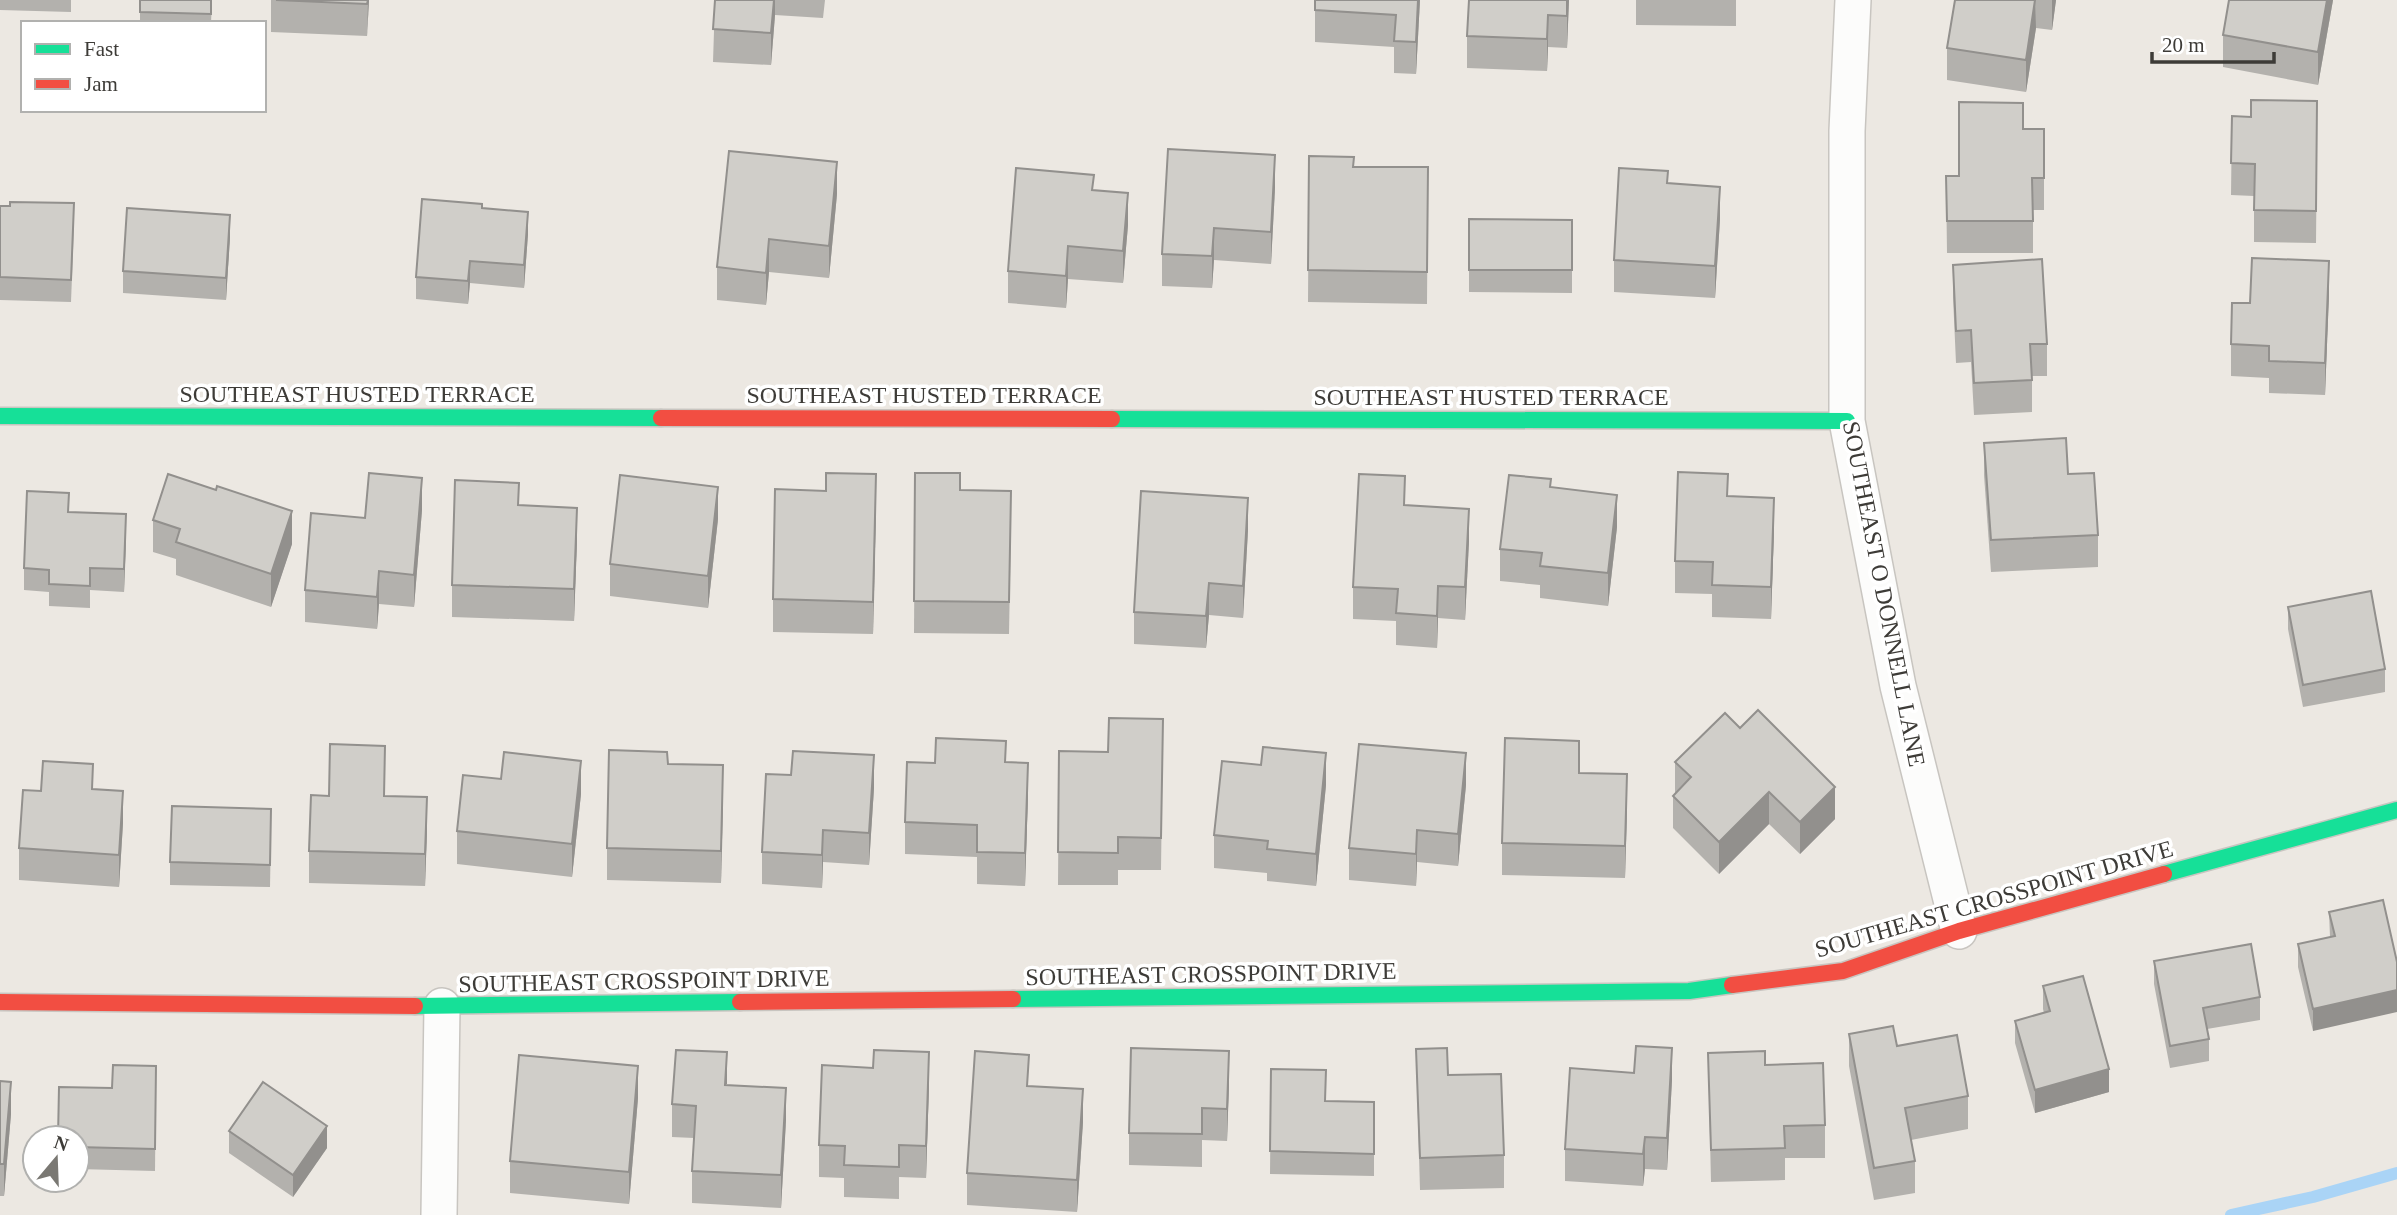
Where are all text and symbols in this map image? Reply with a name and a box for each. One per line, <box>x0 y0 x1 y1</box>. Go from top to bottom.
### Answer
legend <box>21 21 266 112</box>
scale bar <box>2152 21 2274 65</box>
text: 20 m <box>2162 33 2205 57</box>
text: Fast <box>84 37 119 61</box>
text: Jam <box>84 72 118 96</box>
street label: SOUTHEAST HUSTED TERRACE <box>179 381 535 407</box>
street label: SOUTHEAST HUSTED TERRACE <box>746 382 1102 408</box>
street label: SOUTHEAST HUSTED TERRACE <box>1313 384 1669 410</box>
street label: SOUTHEAST O DONNELL LANE <box>1838 419 1930 769</box>
street label: SOUTHEAST CROSSPOINT DRIVE <box>1812 835 2176 963</box>
street label: SOUTHEAST CROSSPOINT DRIVE <box>1025 958 1397 990</box>
street label: SOUTHEAST CROSSPOINT DRIVE <box>458 965 830 997</box>
north arrow <box>21 1124 91 1194</box>
text: N <box>51 1131 72 1156</box>

